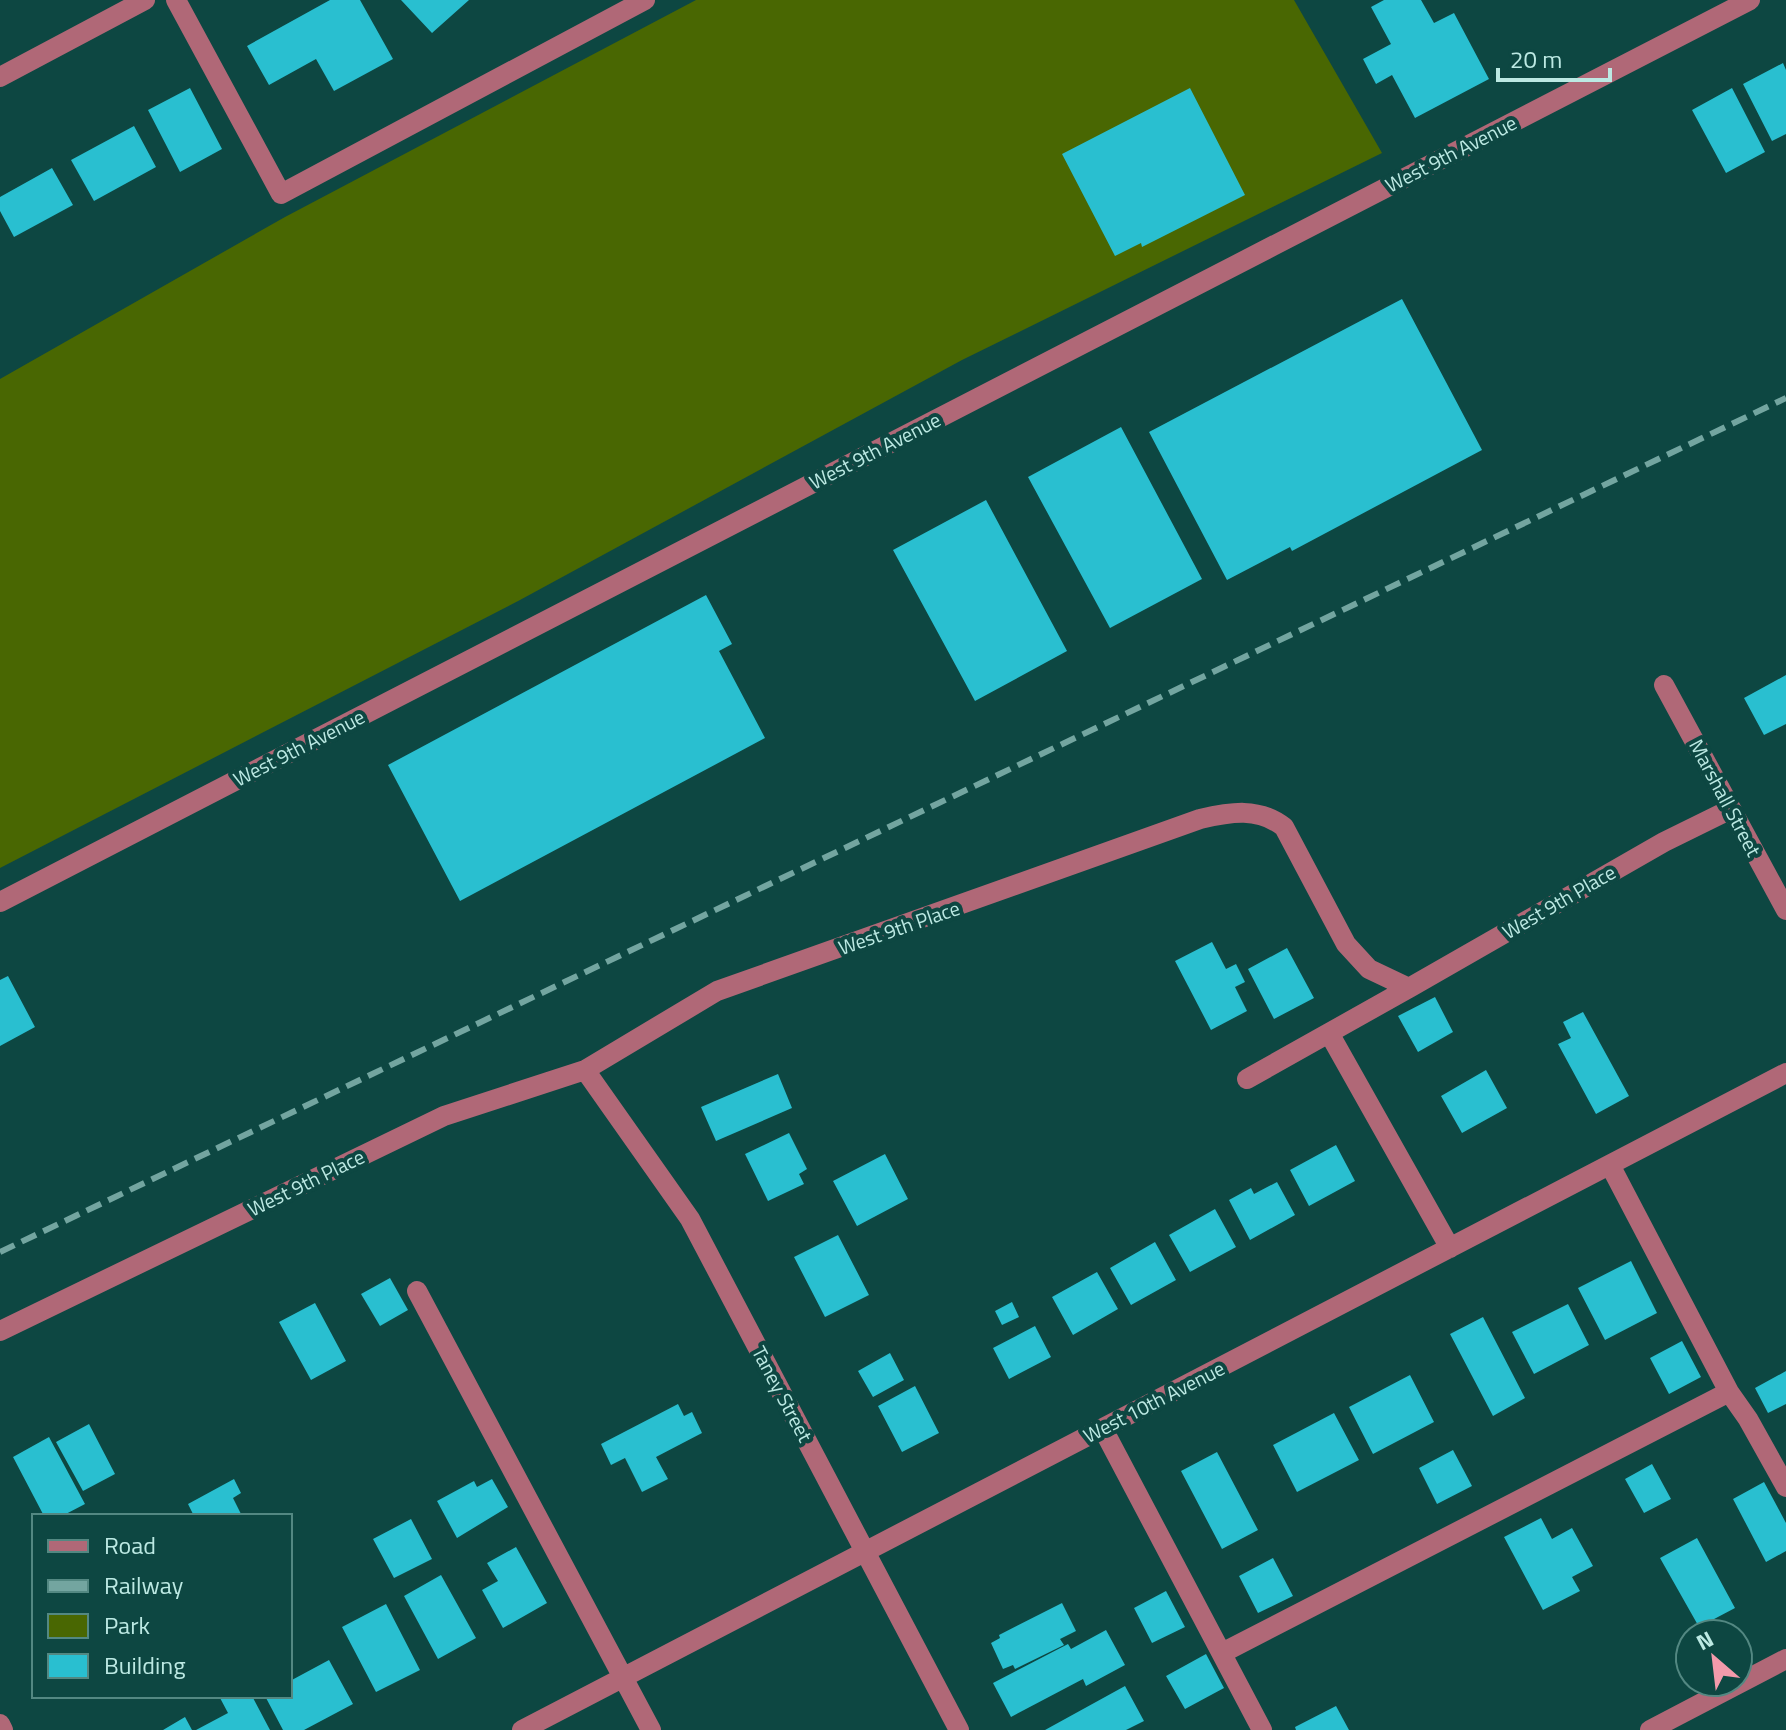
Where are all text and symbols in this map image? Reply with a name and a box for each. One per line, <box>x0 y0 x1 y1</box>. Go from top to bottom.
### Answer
scale bar <box>1498 32 1610 82</box>
text: 20 m <box>1510 41 1562 77</box>
street label: West 9th Avenue <box>1380 107 1522 200</box>
street label: West 9th Avenue <box>804 404 946 497</box>
street label: West 9th Avenue <box>228 701 370 794</box>
street label: Marshall Street <box>1681 734 1769 862</box>
street label: West 9th Place <box>1496 856 1621 947</box>
street label: West 9th Place <box>834 892 964 963</box>
street label: West 9th Place <box>242 1141 370 1224</box>
street label: Taney Street <box>744 1340 821 1447</box>
street label: West 10th Avenue <box>1078 1352 1230 1451</box>
legend <box>32 1514 292 1698</box>
text: Road <box>104 1527 156 1563</box>
text: Railway <box>104 1567 184 1603</box>
text: Park <box>104 1607 150 1643</box>
north arrow <box>1674 1618 1754 1698</box>
text: N <box>1690 1622 1719 1659</box>
text: Building <box>104 1647 186 1683</box>

